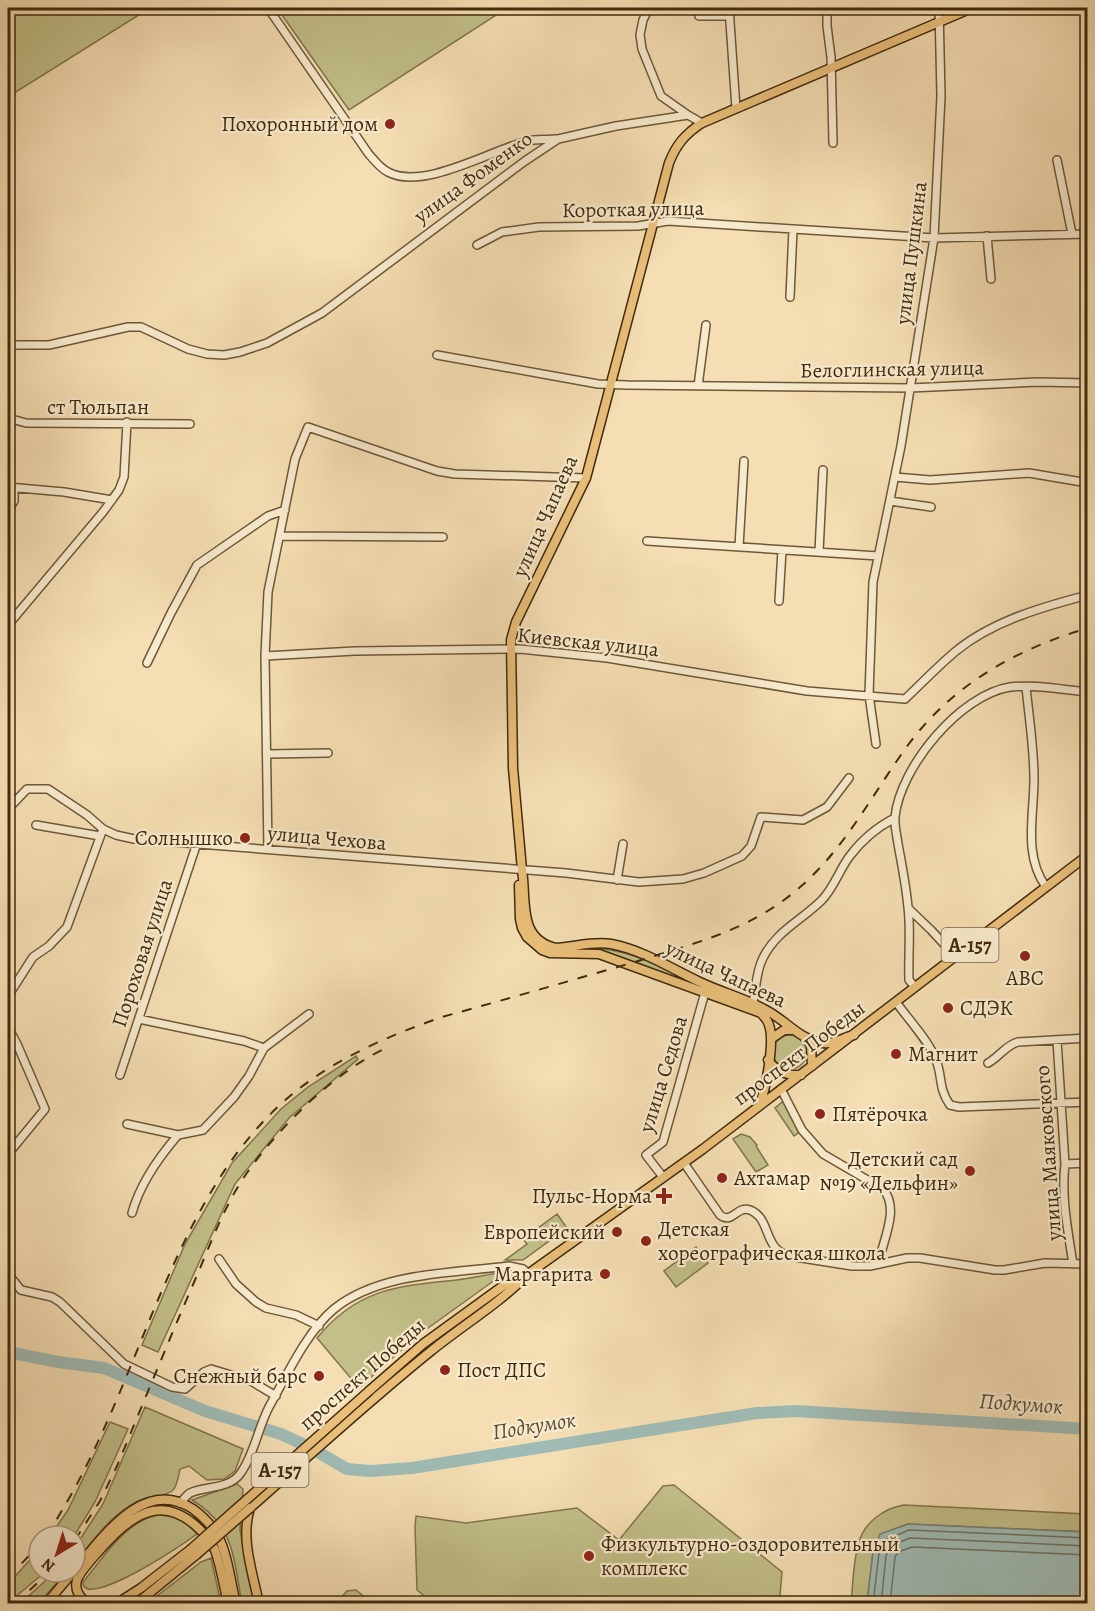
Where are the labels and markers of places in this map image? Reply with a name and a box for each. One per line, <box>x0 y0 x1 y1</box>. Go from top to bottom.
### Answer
place label: Похоронный дом <box>221 110 378 138</box>
marker: Похоронный дом <box>383 117 397 131</box>
place label: Солнышко <box>135 824 233 852</box>
marker: Солнышко <box>238 831 252 845</box>
marker: ABC <box>1018 949 1032 963</box>
place label: ABC <box>1005 964 1044 992</box>
place label: СДЭК <box>960 994 1014 1022</box>
marker: СДЭК <box>941 1001 955 1015</box>
place label: Магнит <box>908 1040 978 1068</box>
marker: Магнит <box>889 1047 903 1061</box>
place label: Пятёрочка <box>832 1100 928 1128</box>
marker: Пятёрочка <box>813 1107 827 1121</box>
place label: Детский сад №19 «Дельфин» <box>819 1145 958 1197</box>
place label: Ахтамар <box>733 1164 810 1192</box>
marker: Детский сад №19 «Дельфин» <box>963 1164 977 1178</box>
marker: Ахтамар <box>715 1171 729 1185</box>
place label: Пульс-Норма <box>532 1182 652 1210</box>
marker: Пульс-Норма <box>657 1189 671 1203</box>
place label: Детская хореографическая школа <box>658 1215 886 1267</box>
place label: Европейский <box>483 1218 605 1246</box>
marker: Европейский <box>610 1225 624 1239</box>
marker: Детская хореографическая школа <box>639 1234 653 1248</box>
place label: Маргарита <box>494 1260 593 1288</box>
marker: Маргарита <box>598 1267 612 1281</box>
place label: Пост ДПС <box>457 1356 546 1384</box>
place label: Снежный барс <box>174 1362 307 1390</box>
marker: Пост ДПС <box>438 1363 452 1377</box>
marker: Снежный барс <box>312 1369 326 1383</box>
place label: Физкультурно-оздоровительный комплекс <box>601 1530 899 1582</box>
marker: Физкультурно-оздоровительный комплекс <box>582 1549 596 1563</box>

